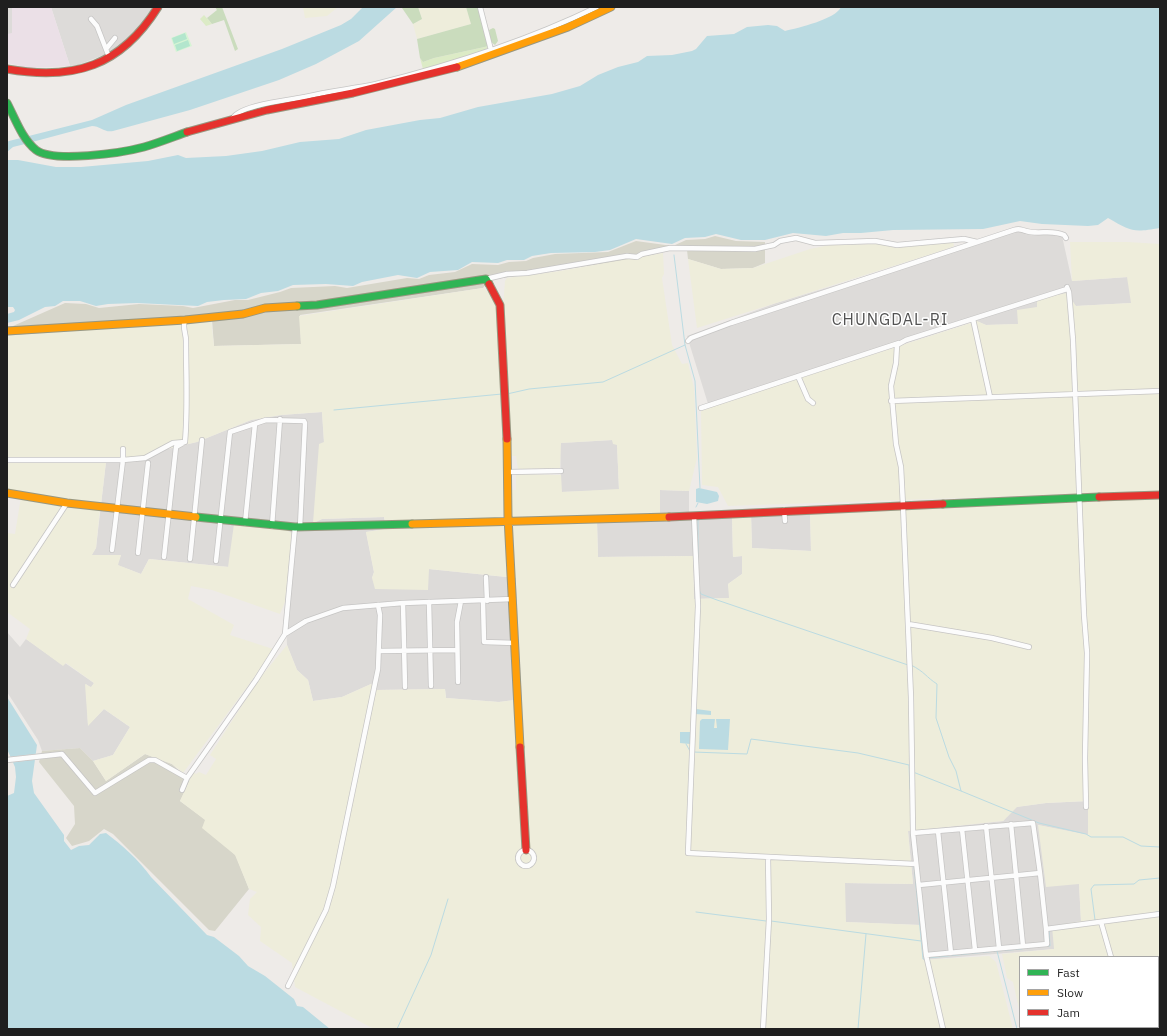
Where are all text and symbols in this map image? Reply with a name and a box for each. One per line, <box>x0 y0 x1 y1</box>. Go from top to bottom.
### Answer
district label: CHUNGDAL-RI <box>832 310 948 330</box>
legend <box>1019 956 1159 1028</box>
text: Fast <box>1057 965 1080 980</box>
text: Slow <box>1057 985 1083 1000</box>
text: Jam <box>1057 1005 1080 1020</box>

